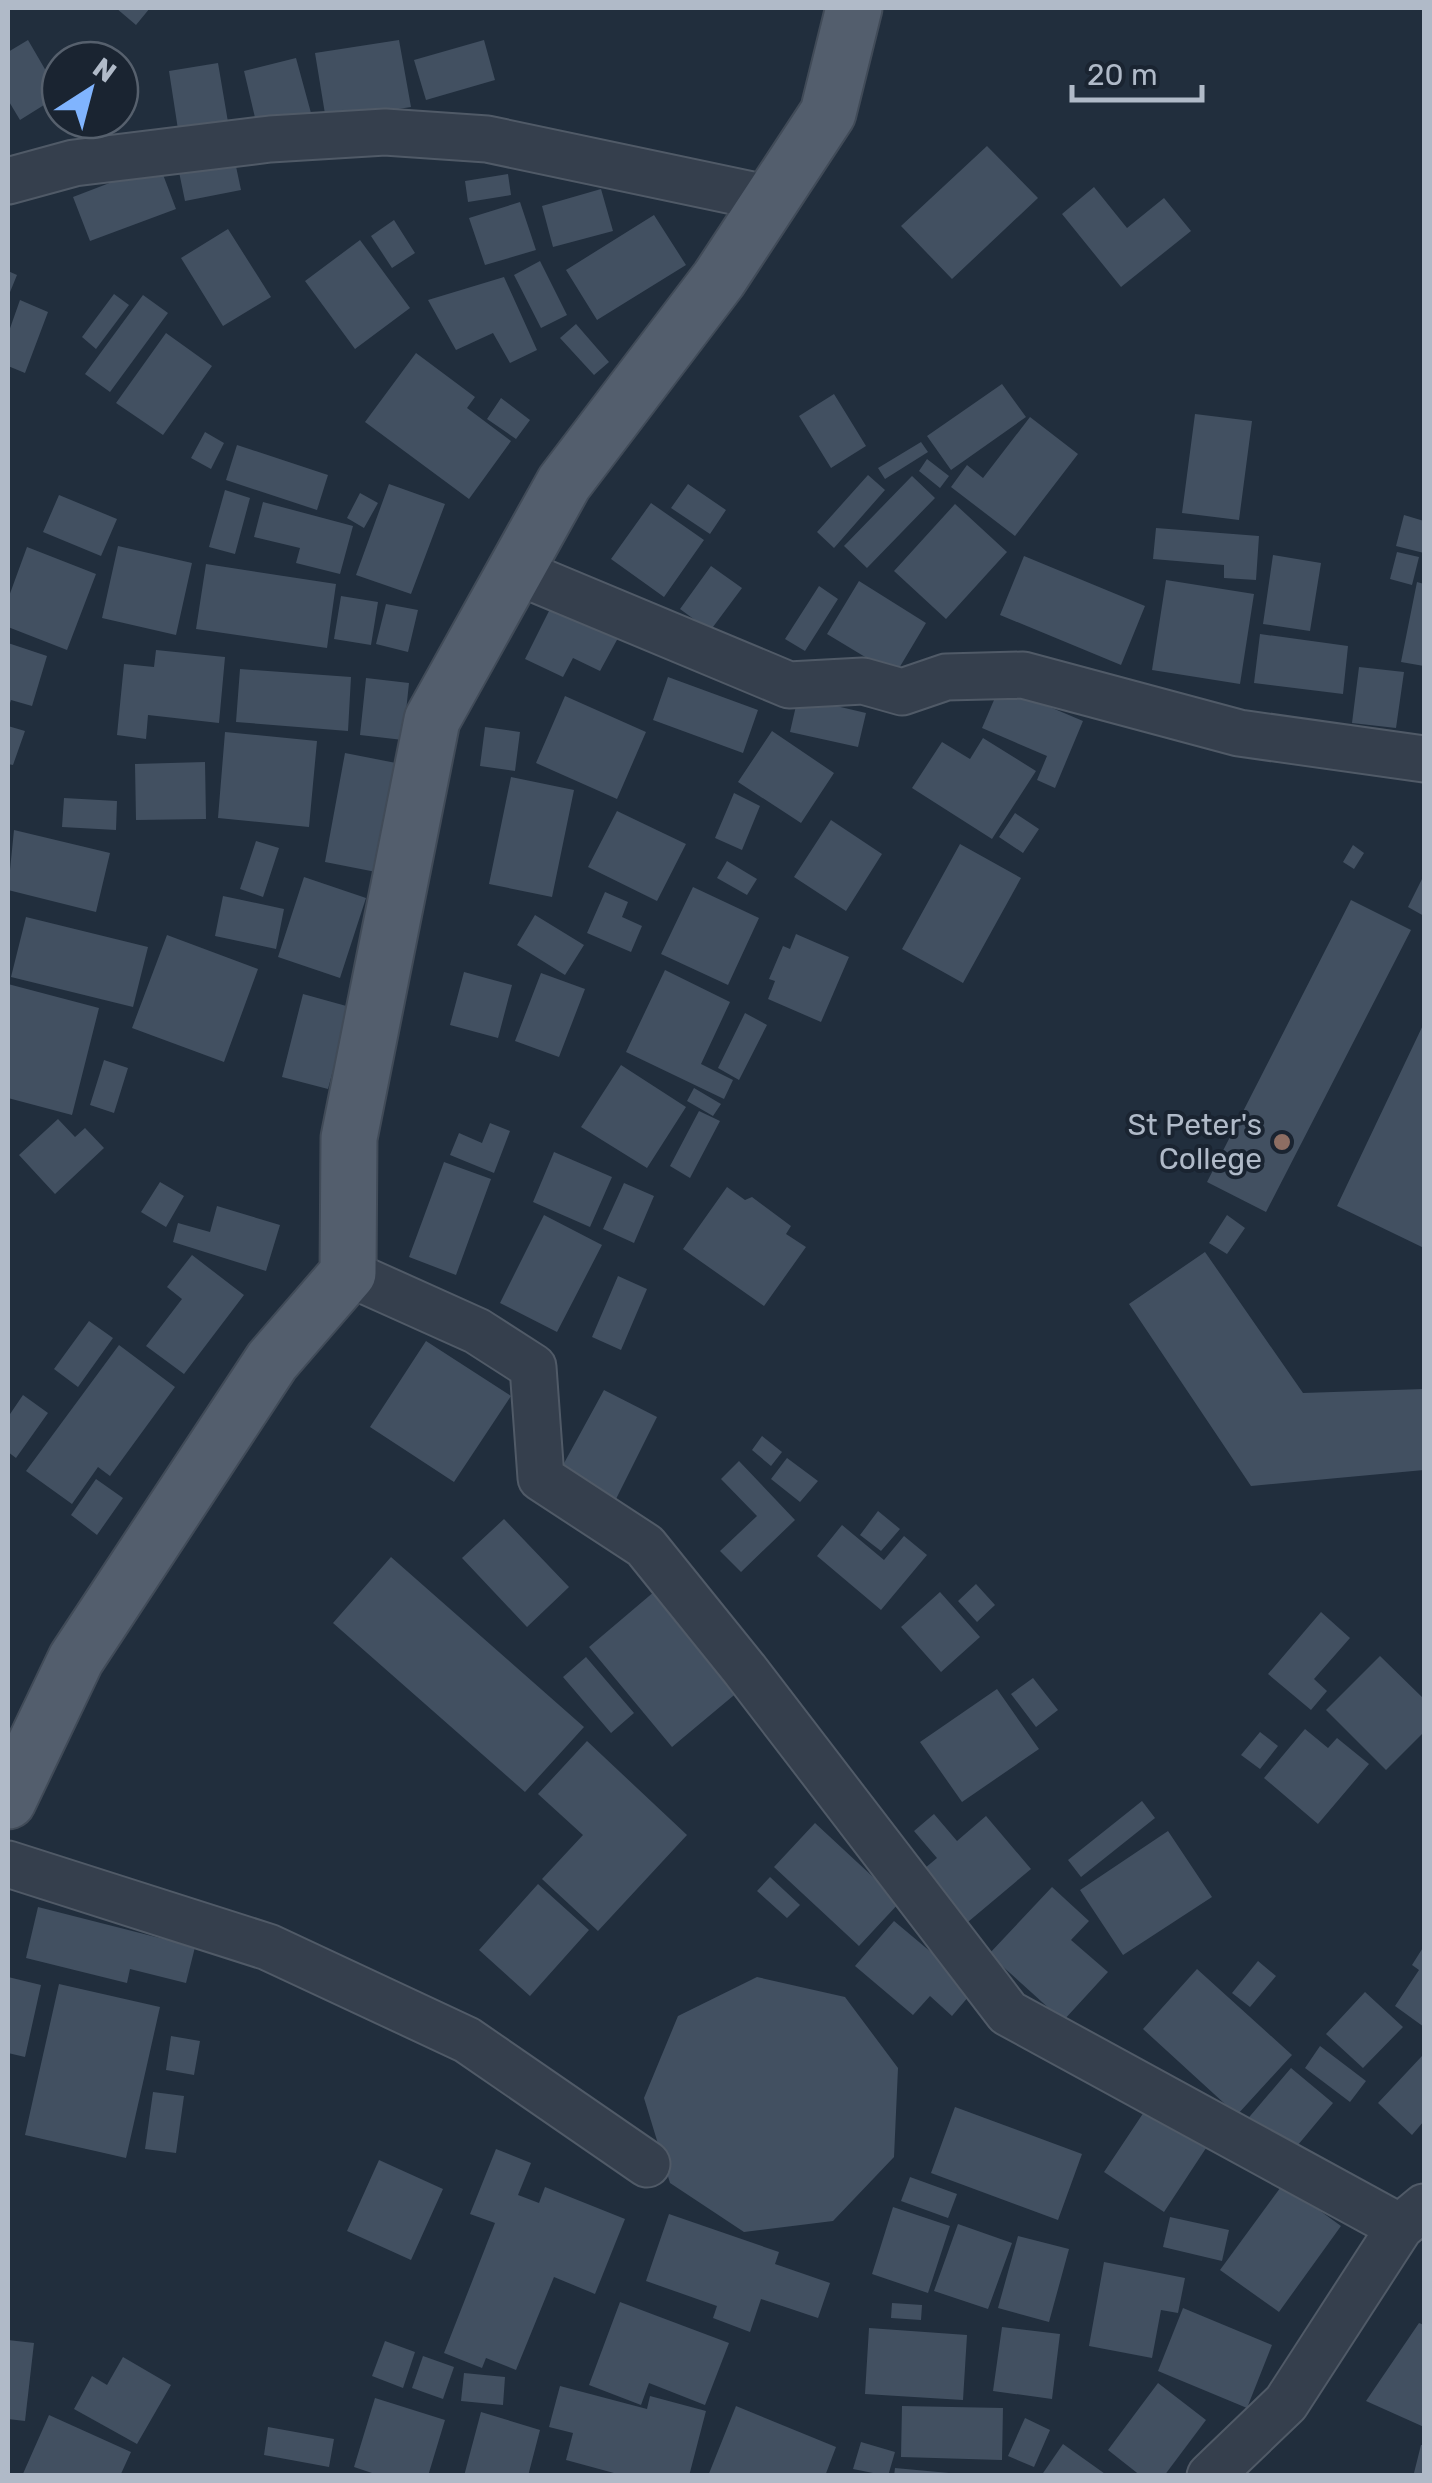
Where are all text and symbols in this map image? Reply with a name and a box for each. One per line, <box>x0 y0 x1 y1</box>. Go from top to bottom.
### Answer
north arrow <box>40 40 140 140</box>
scale bar <box>1072 40 1202 102</box>
text: N <box>87 51 122 89</box>
text: 20 m <box>1087 57 1158 93</box>
place label: St Peter's College <box>1127 1107 1262 1177</box>
marker: St Peter's College <box>1271 1131 1293 1153</box>

